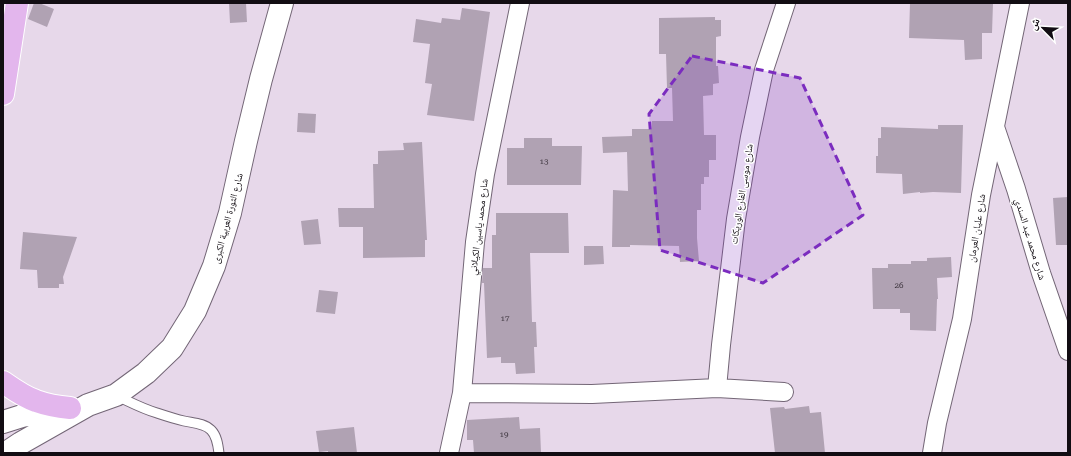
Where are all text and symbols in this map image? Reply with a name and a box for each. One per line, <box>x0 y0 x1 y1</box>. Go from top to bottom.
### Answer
north arrow <box>1023 8 1063 48</box>
text: ش <box>1026 16 1044 33</box>
street label: شارع موسى الفارع الوريكات <box>728 143 756 245</box>
house number: 13 <box>540 157 549 166</box>
street label: شارع الثورة العربية الكبرى <box>210 171 246 265</box>
street label: شارع محمد ياسين الكيلاني <box>467 178 492 276</box>
street label: شارع عليان العرمان <box>966 193 988 263</box>
street label: شارع محمد عبد السندي <box>1010 197 1048 282</box>
house number: 26 <box>895 281 904 290</box>
house number: 17 <box>501 314 510 323</box>
house number: 19 <box>500 430 509 439</box>

